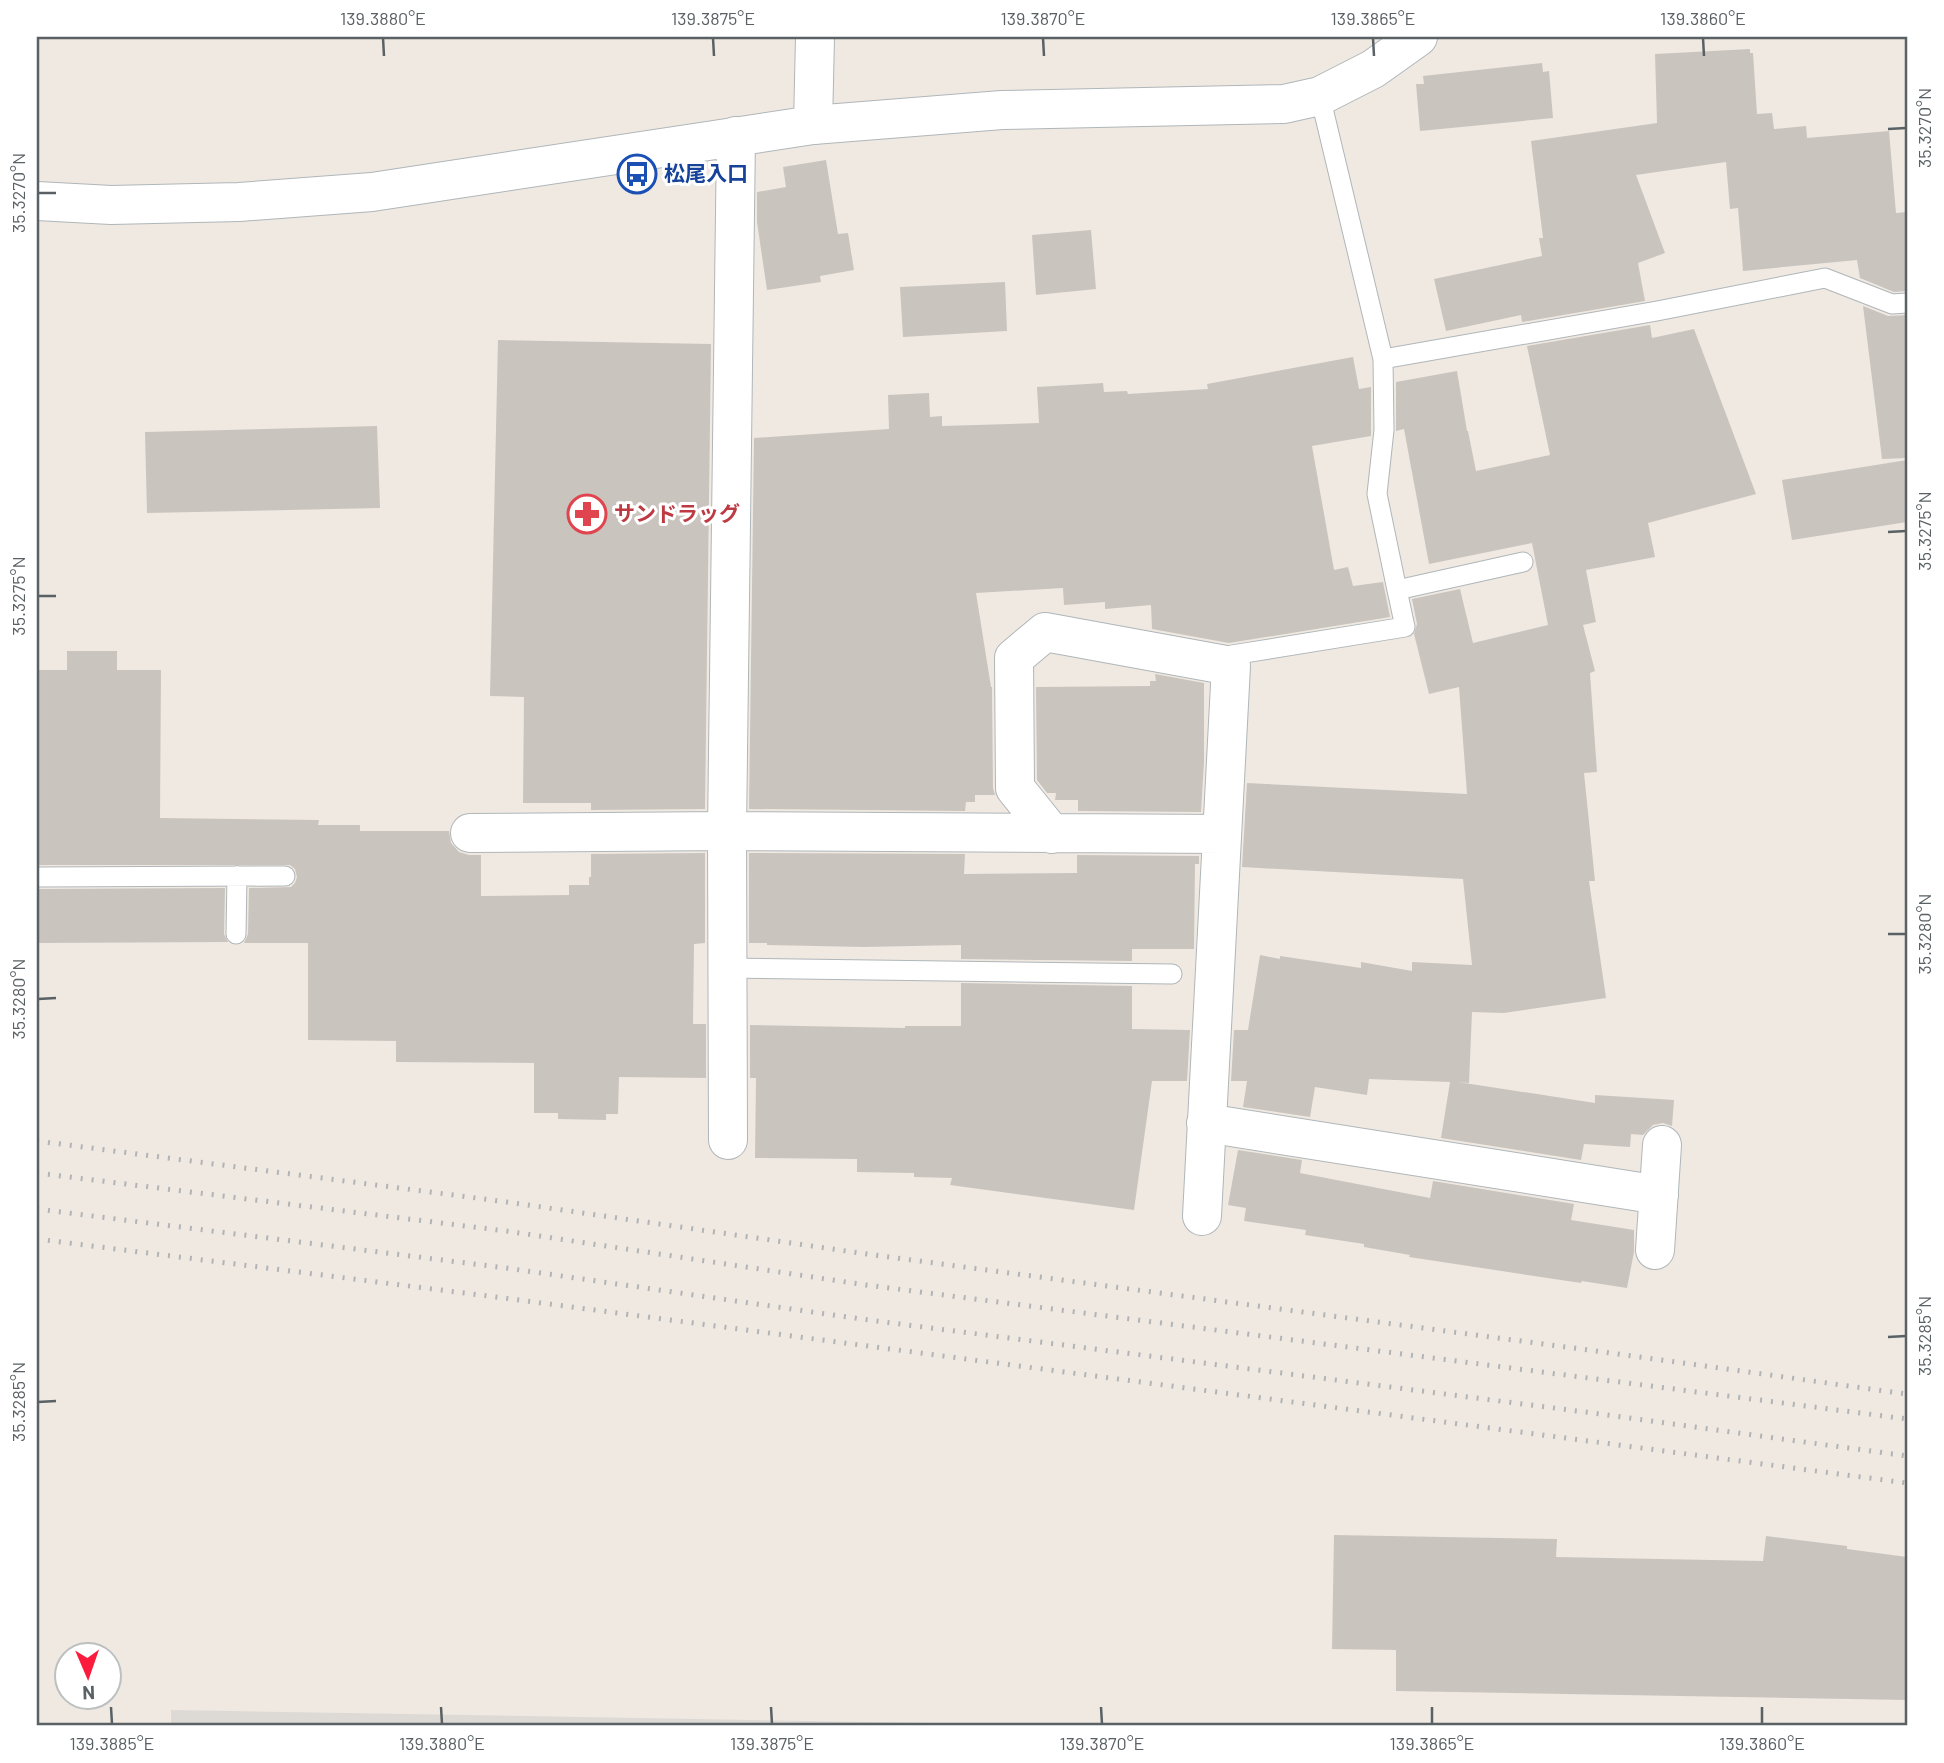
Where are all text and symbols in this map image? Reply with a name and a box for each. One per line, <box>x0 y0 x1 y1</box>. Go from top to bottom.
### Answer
text: 139.3880°E <box>340 7 426 29</box>
text: 139.3875°E <box>671 7 755 29</box>
text: 139.3870°E <box>1000 7 1086 29</box>
text: 139.3865°E <box>1331 7 1415 29</box>
text: 139.3860°E <box>1660 7 1746 29</box>
text: 35.3270°N <box>1913 88 1935 168</box>
text: 35.3270°N <box>7 153 29 233</box>
bus stop icon: 松尾入口 <box>616 153 658 195</box>
place label: 松尾入口 <box>664 160 748 185</box>
text: 35.3275°N <box>1913 491 1935 571</box>
pharmacy icon: サンドラッグ <box>566 493 608 535</box>
place label: サンドラッグ <box>614 500 740 525</box>
text: 35.3275°N <box>7 556 29 636</box>
text: 35.3280°N <box>1913 893 1935 975</box>
text: 35.3280°N <box>7 958 29 1040</box>
text: 35.3285°N <box>1913 1296 1935 1376</box>
text: 35.3285°N <box>7 1362 29 1442</box>
north arrow <box>52 1640 122 1710</box>
text: N <box>82 1682 95 1705</box>
text: 139.3885°E <box>70 1732 154 1754</box>
text: 139.3880°E <box>399 1732 485 1754</box>
text: 139.3875°E <box>730 1732 814 1754</box>
text: 139.3870°E <box>1059 1732 1145 1754</box>
text: 139.3865°E <box>1390 1732 1474 1754</box>
text: 139.3860°E <box>1719 1732 1805 1754</box>

